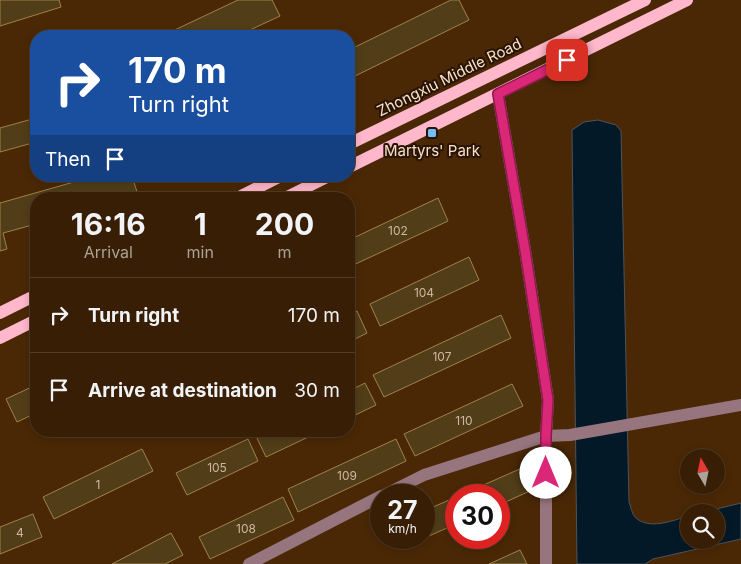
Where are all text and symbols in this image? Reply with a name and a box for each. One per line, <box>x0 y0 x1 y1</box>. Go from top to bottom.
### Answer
street label: Zhongxiu Middle Road <box>374 34 524 120</box>
pin <box>546 39 588 81</box>
icon: arrive <box>553 46 581 74</box>
text: 170 m <box>128 49 227 91</box>
icon: right <box>45 50 110 115</box>
text: Turn right <box>128 91 229 117</box>
marker: Martyrs' Park <box>426 127 438 139</box>
place label: Martyrs' Park <box>384 141 481 160</box>
icon: arrive <box>101 145 129 173</box>
text: Then <box>45 148 91 171</box>
text: 16:16 <box>71 206 146 242</box>
text: 1 <box>194 206 207 242</box>
text: 200 <box>255 206 314 242</box>
house number: 102 <box>388 223 408 238</box>
text: Arrival <box>84 242 133 262</box>
text: min <box>187 242 214 262</box>
text: m <box>277 242 291 262</box>
house number: 104 <box>414 285 434 300</box>
icon: right <box>45 301 73 329</box>
text: Turn right <box>88 304 179 327</box>
text: 170 m <box>288 304 340 327</box>
house number: 107 <box>432 349 452 364</box>
icon: arrive <box>45 376 73 404</box>
text: Arrive at destination <box>88 379 277 402</box>
text: 30 m <box>294 379 340 402</box>
house number: 110 <box>455 413 473 428</box>
position arrow <box>519 446 571 498</box>
north arrow <box>680 449 725 494</box>
map controls <box>680 449 725 549</box>
house number: 105 <box>207 460 227 475</box>
house number: 109 <box>337 468 357 483</box>
house number: 1 <box>96 477 100 492</box>
speed limit sign: 30 <box>445 484 510 549</box>
text: 27 <box>387 495 418 525</box>
button: search <box>680 504 725 549</box>
house number: 108 <box>236 521 256 536</box>
text: km/h <box>388 521 417 536</box>
house number: 4 <box>16 525 24 540</box>

